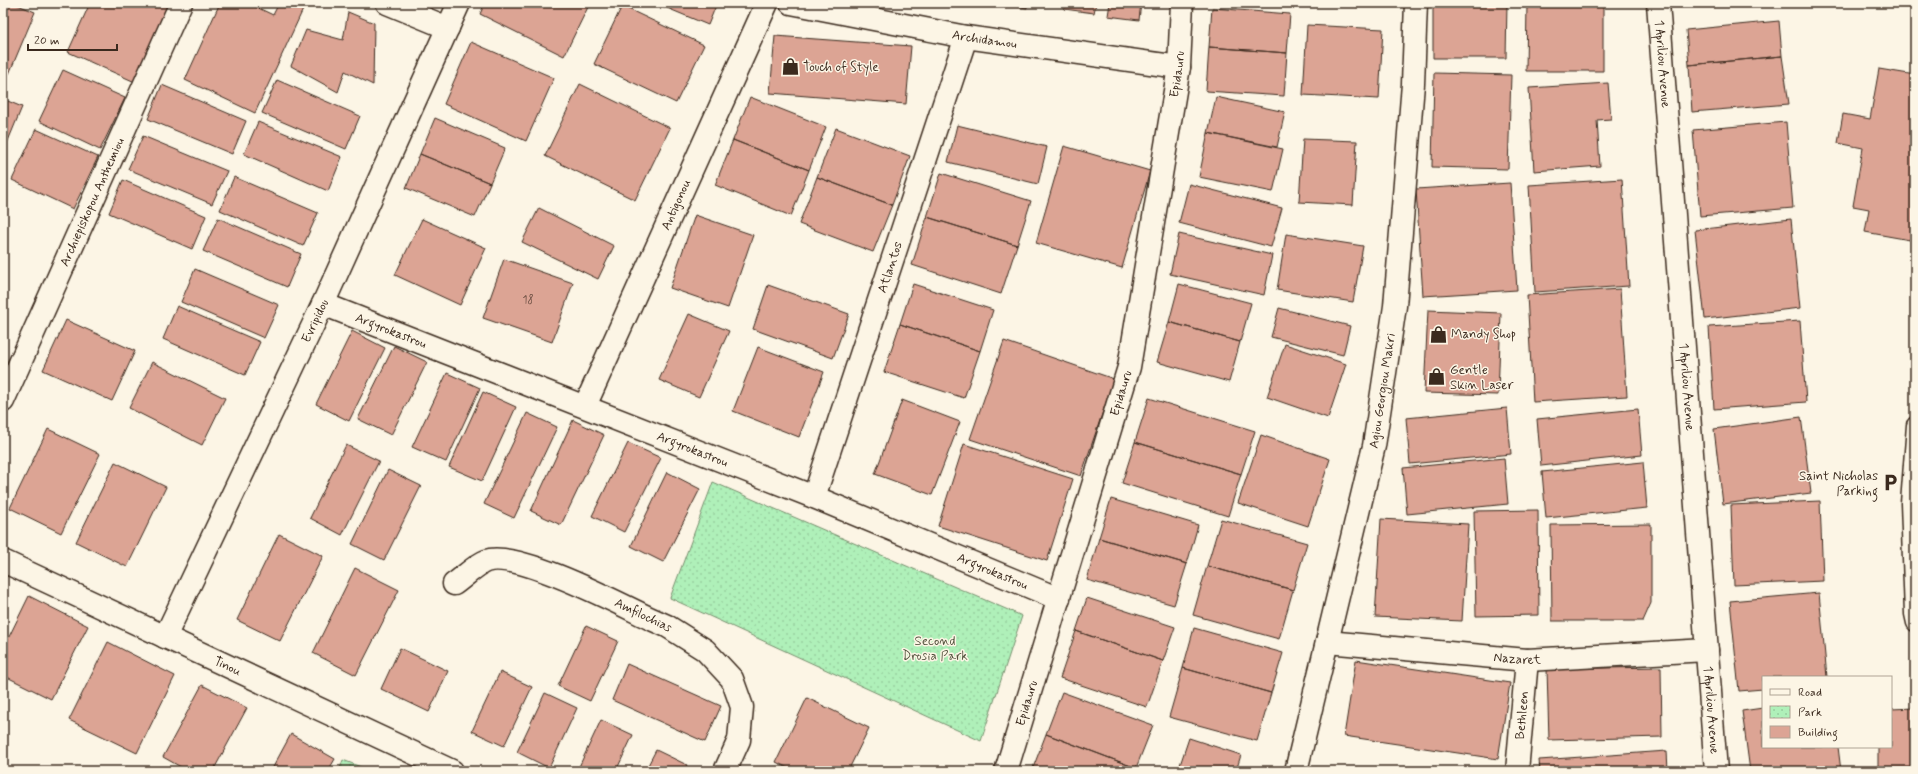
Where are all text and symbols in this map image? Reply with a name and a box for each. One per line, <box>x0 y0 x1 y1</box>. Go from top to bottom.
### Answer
street label: 1 Apriliou Avenue <box>1651 19 1674 108</box>
scale bar <box>28 26 117 52</box>
street label: Archidamou <box>951 26 1018 53</box>
text: 20 m <box>34 33 60 49</box>
street label: Epidauru <box>1166 50 1188 99</box>
shop icon: Touch of Style <box>780 57 800 77</box>
place label: Touch of Style <box>803 59 879 76</box>
street label: Archiepiskopou Anthemiou <box>56 135 128 269</box>
street label: Antigonou <box>657 176 695 233</box>
street label: Atlantos <box>873 239 906 295</box>
house number: 18 <box>523 293 533 307</box>
street label: Evripidou <box>297 296 333 345</box>
street label: Argyrokastrou <box>353 309 429 352</box>
shop icon: Mandy Shop <box>1428 324 1448 344</box>
place label: Mandy Shop <box>1451 326 1516 343</box>
street label: Agiou Georgiou Makri <box>1365 332 1399 450</box>
street label: 1 Apriliou Avenue <box>1675 342 1699 432</box>
place label: Gentle Skin Laser <box>1450 362 1514 394</box>
shop icon: Gentle Skin Laser <box>1427 367 1447 387</box>
street label: Epidauru <box>1106 368 1136 418</box>
street label: Argyrokastrou <box>654 428 731 471</box>
place label: Saint Nicholas Parking <box>1799 468 1878 502</box>
parking icon: Saint Nicholas Parking <box>1881 473 1901 493</box>
street label: Argyrokastrou <box>955 549 1031 594</box>
street label: Amfilochias <box>612 594 676 636</box>
park label: Second Drosia Park <box>902 633 968 665</box>
street label: Nazaret <box>1493 649 1542 669</box>
street label: Tinou <box>211 652 244 680</box>
street label: 1 Apriliou Avenue <box>1699 665 1723 755</box>
legend <box>1762 676 1892 748</box>
street label: Epidauru <box>1012 678 1042 728</box>
text: Road <box>1798 685 1822 701</box>
street label: Bethleen <box>1511 690 1533 740</box>
text: Park <box>1798 705 1822 721</box>
text: Building <box>1798 725 1838 742</box>

